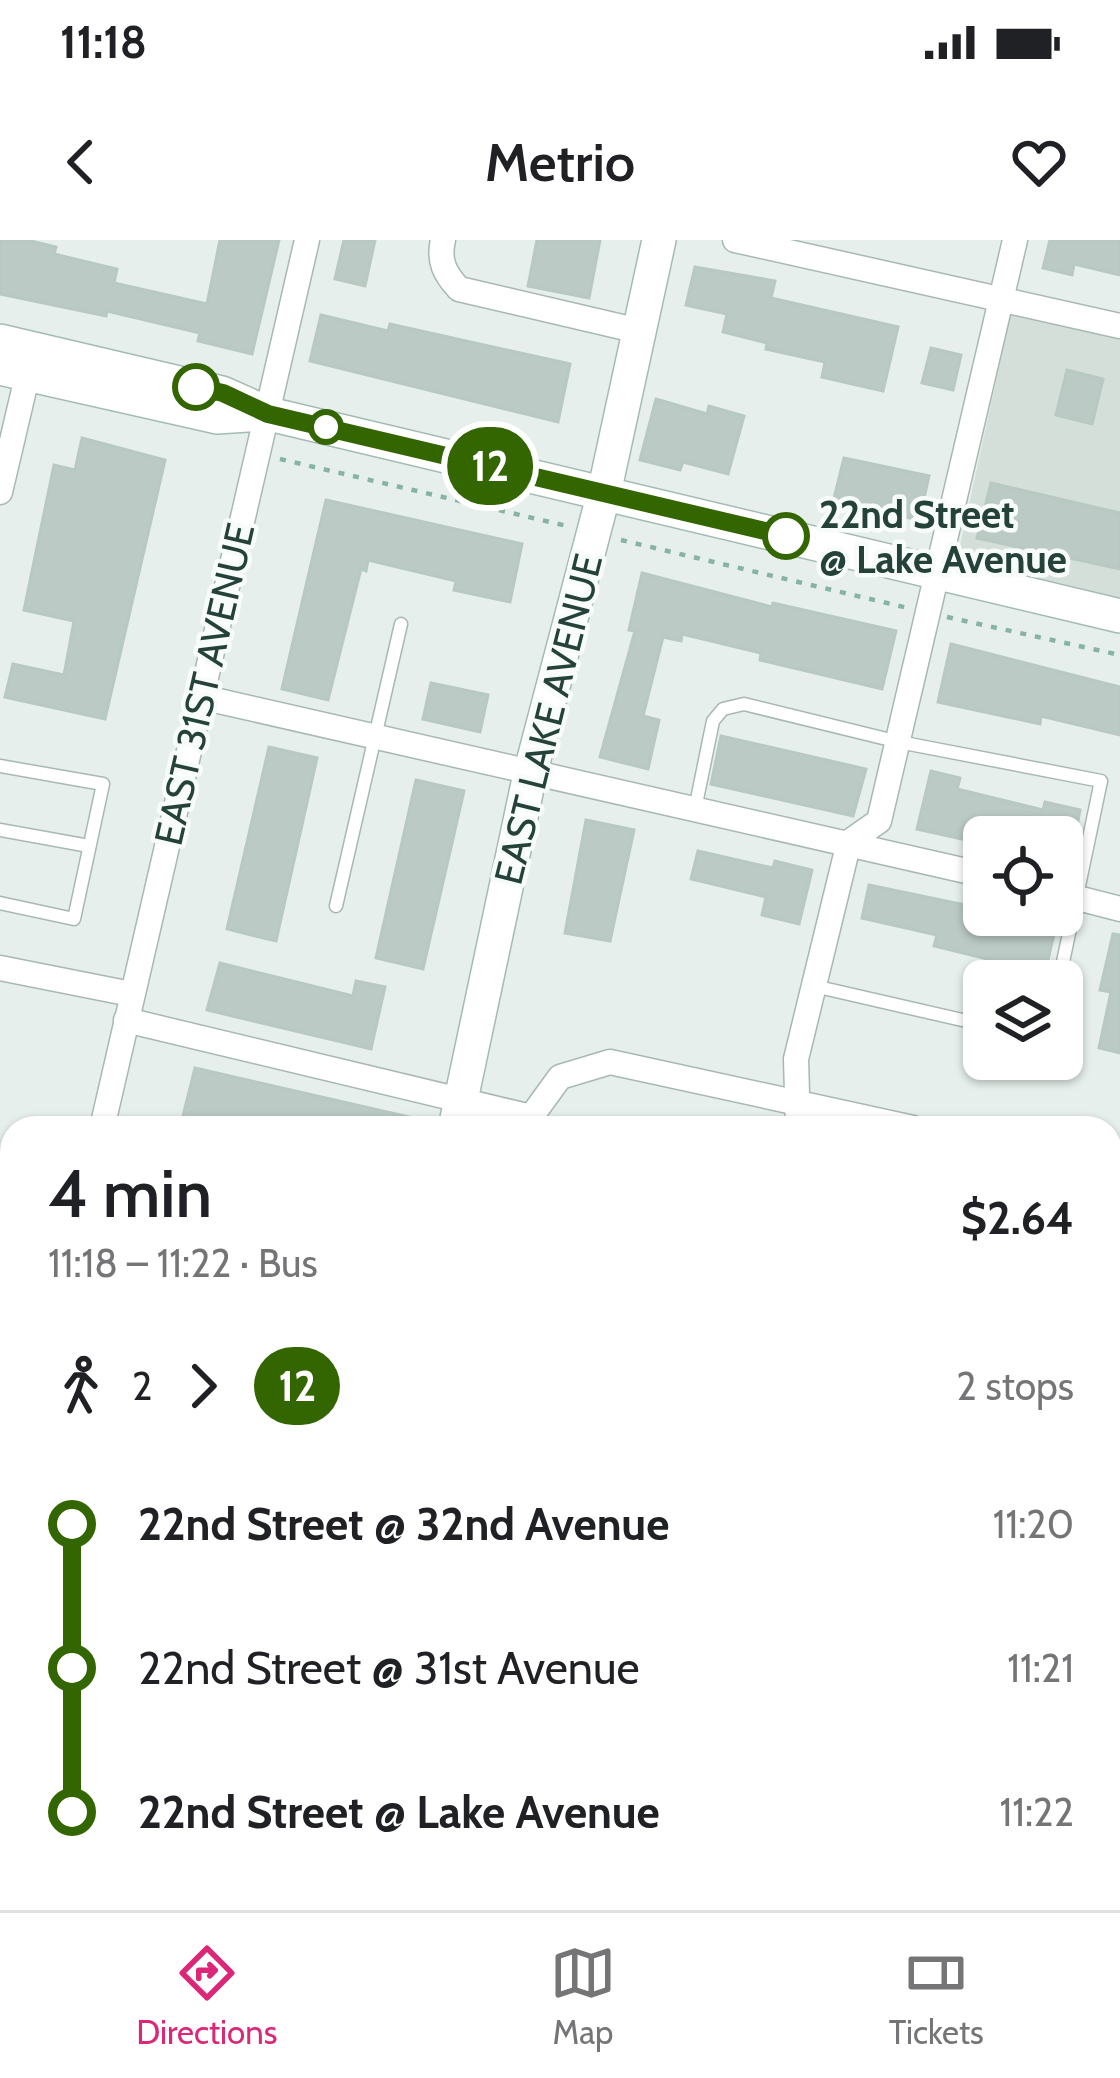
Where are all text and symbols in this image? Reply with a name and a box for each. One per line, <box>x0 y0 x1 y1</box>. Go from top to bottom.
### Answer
text: 11:18 <box>60 15 147 69</box>
icon: back <box>48 129 114 195</box>
text: Metrio <box>485 129 635 195</box>
icon: heart <box>1006 129 1072 195</box>
unlabelled marker <box>174 365 218 409</box>
unlabelled marker <box>310 411 342 443</box>
line badge: 12 <box>436 427 544 505</box>
text: 12 <box>471 440 509 492</box>
place label: 22nd Street @ Lake Avenue <box>819 490 1067 583</box>
marker: 22nd Street @ Lake Avenue <box>764 514 808 558</box>
street label: EAST 31ST AVENUE <box>144 518 264 850</box>
street label: EAST LAKE AVENUE <box>484 549 612 889</box>
map controls <box>963 816 1083 1080</box>
button: locate <box>963 816 1083 936</box>
button: layers <box>963 960 1083 1080</box>
text: 4 min <box>48 1153 212 1234</box>
text: $2.64 <box>961 1191 1074 1245</box>
text: 11:18 – 11:22 · Bus <box>48 1239 318 1287</box>
icon: walk <box>48 1353 114 1419</box>
icon: forward <box>170 1353 236 1419</box>
text: 12 <box>278 1360 316 1412</box>
text: 2 <box>132 1362 152 1410</box>
text: 2 stops <box>956 1362 1074 1410</box>
text: 22nd Street @ 32nd Avenue <box>138 1497 669 1551</box>
text: 11:20 <box>993 1500 1074 1548</box>
text: 22nd Street @ 31st Avenue <box>138 1641 640 1695</box>
text: 11:21 <box>1007 1644 1074 1692</box>
text: 22nd Street @ Lake Avenue <box>138 1785 660 1839</box>
text: 11:22 <box>1000 1788 1074 1836</box>
tab: Directions <box>136 1940 277 2052</box>
tab: Map <box>550 1940 616 2052</box>
tab: Tickets <box>889 1940 984 2052</box>

